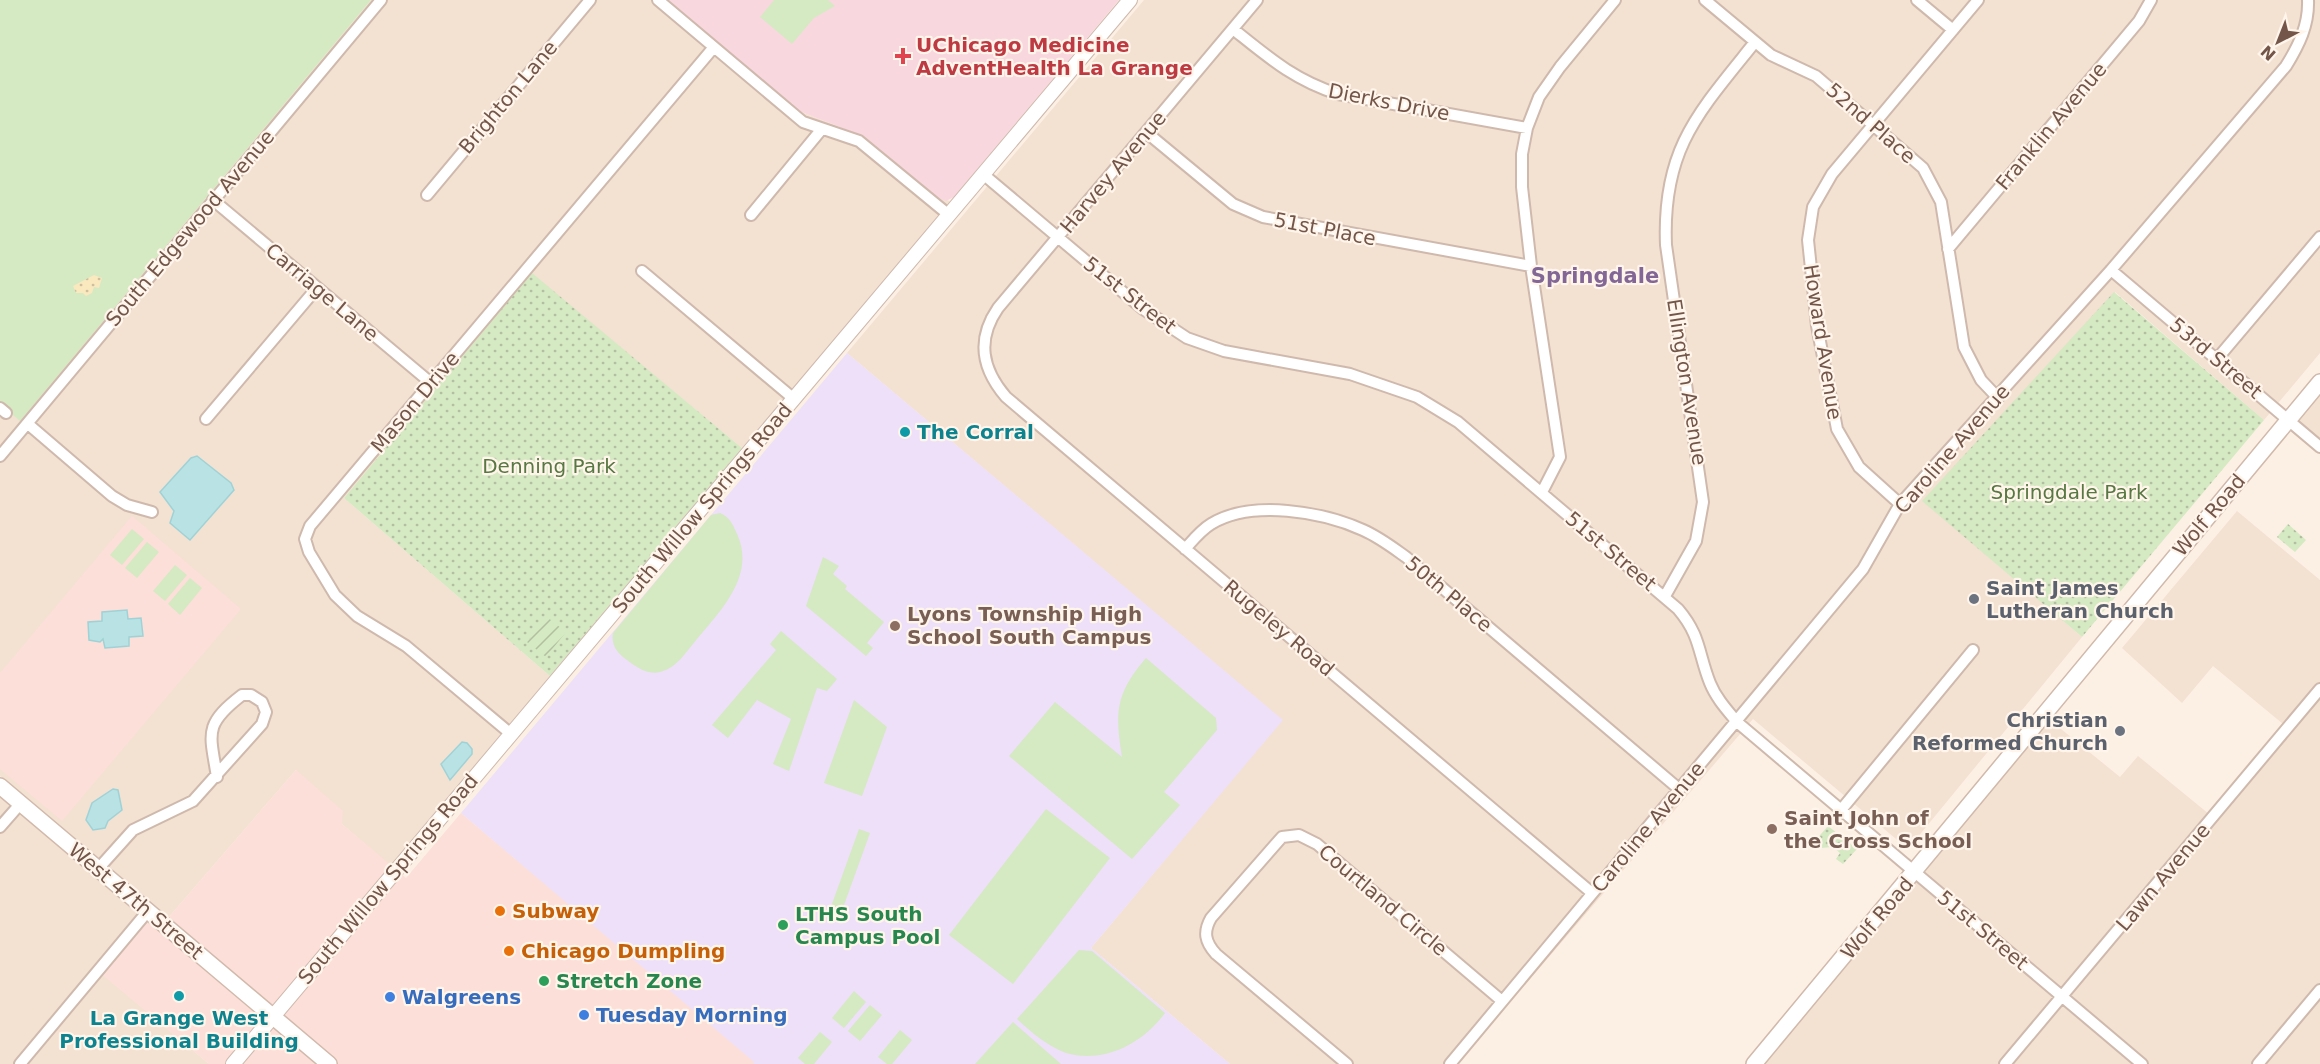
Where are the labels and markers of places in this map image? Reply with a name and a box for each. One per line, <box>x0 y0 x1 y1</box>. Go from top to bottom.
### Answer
place label: UChicago Medicine AdventHealth La Grange <box>916 33 1193 80</box>
marker: UChicago Medicine AdventHealth La Grange <box>894 47 912 65</box>
place label: The Corral <box>917 420 1034 444</box>
marker: The Corral <box>898 425 912 439</box>
place label: Saint James Lutheran Church <box>1986 576 2174 623</box>
marker: Saint James Lutheran Church <box>1967 592 1981 606</box>
place label: Lyons Township High School South Campus <box>907 602 1151 649</box>
marker: Lyons Township High School South Campus <box>888 619 902 633</box>
place label: Christian Reformed Church <box>1912 708 2108 755</box>
marker: Christian Reformed Church <box>2113 724 2127 738</box>
place label: Saint John of the Cross School <box>1784 806 1972 853</box>
marker: Saint John of the Cross School <box>1765 822 1779 836</box>
place label: Subway <box>512 899 599 923</box>
place label: LTHS South Campus Pool <box>795 902 940 949</box>
marker: Subway <box>493 904 507 918</box>
marker: LTHS South Campus Pool <box>776 918 790 932</box>
place label: Chicago Dumpling <box>521 939 725 963</box>
marker: Chicago Dumpling <box>502 944 516 958</box>
place label: Stretch Zone <box>556 969 702 993</box>
marker: Stretch Zone <box>537 974 551 988</box>
place label: Walgreens <box>402 985 521 1009</box>
marker: La Grange West Professional Building <box>172 989 186 1003</box>
marker: Walgreens <box>383 990 397 1004</box>
place label: Tuesday Morning <box>596 1003 788 1027</box>
place label: La Grange West Professional Building <box>59 1006 299 1053</box>
marker: Tuesday Morning <box>577 1008 591 1022</box>

